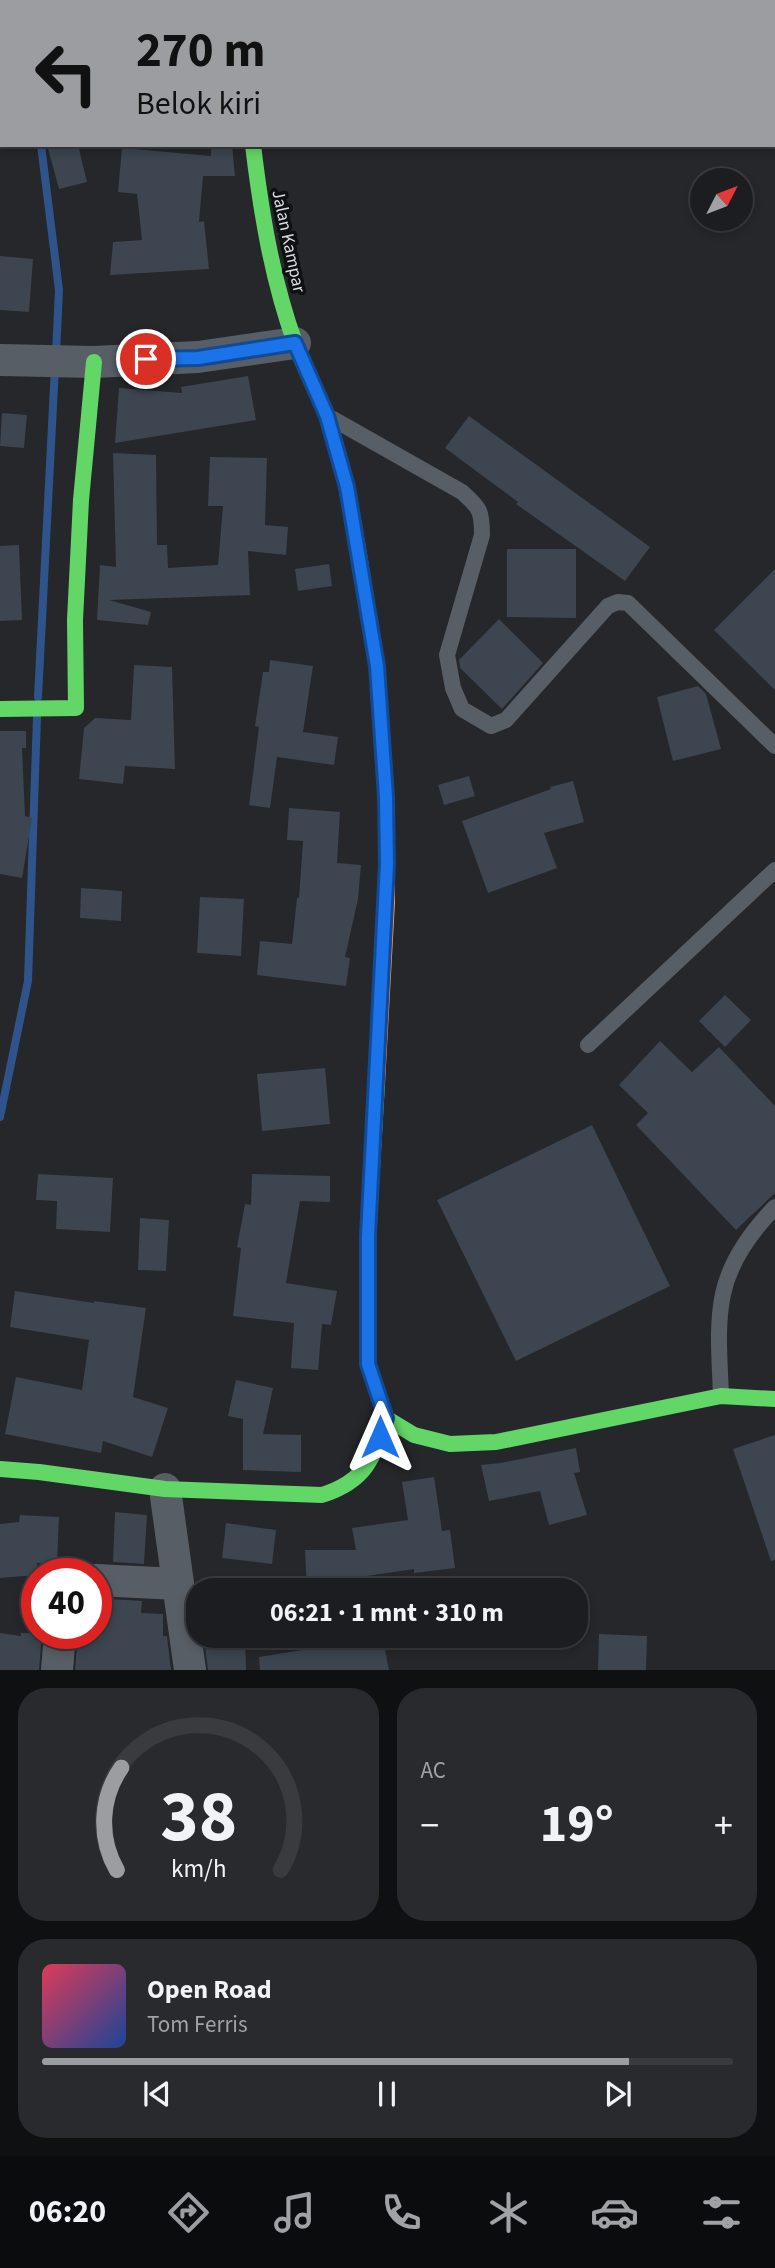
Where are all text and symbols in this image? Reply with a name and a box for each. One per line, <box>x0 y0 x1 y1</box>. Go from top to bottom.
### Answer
text: 270 m <box>136 16 265 86</box>
icon: left <box>21 28 112 119</box>
text: Belok kiri <box>136 81 261 127</box>
north arrow <box>690 168 752 231</box>
map controls <box>690 168 753 231</box>
street label: Jalan Kampar <box>265 188 312 295</box>
pin <box>116 329 176 389</box>
icon: arrive <box>127 340 165 378</box>
position arrow <box>343 1400 417 1474</box>
speed limit sign: 40 <box>21 1558 112 1649</box>
text: 06:21 · 1 mnt · 310 m <box>270 1594 504 1631</box>
text: AC <box>421 1754 446 1787</box>
text: 38 <box>160 1766 237 1870</box>
text: 19° <box>540 1788 614 1862</box>
text: − <box>421 1799 439 1853</box>
text: + <box>714 1799 733 1853</box>
text: km/h <box>171 1851 226 1887</box>
text: Open Road <box>147 1971 272 2008</box>
text: Tom Ferris <box>147 2008 248 2041</box>
icon: previous <box>138 2075 176 2113</box>
icon: pause <box>368 2075 406 2113</box>
icon: next <box>599 2075 637 2113</box>
icon: directions <box>164 2188 213 2237</box>
icon: music <box>270 2188 319 2237</box>
icon: phone <box>377 2188 426 2237</box>
icon: climate <box>484 2188 533 2237</box>
icon: car <box>590 2188 639 2237</box>
icon: filters <box>697 2188 746 2237</box>
text: 06:20 <box>29 2189 106 2235</box>

